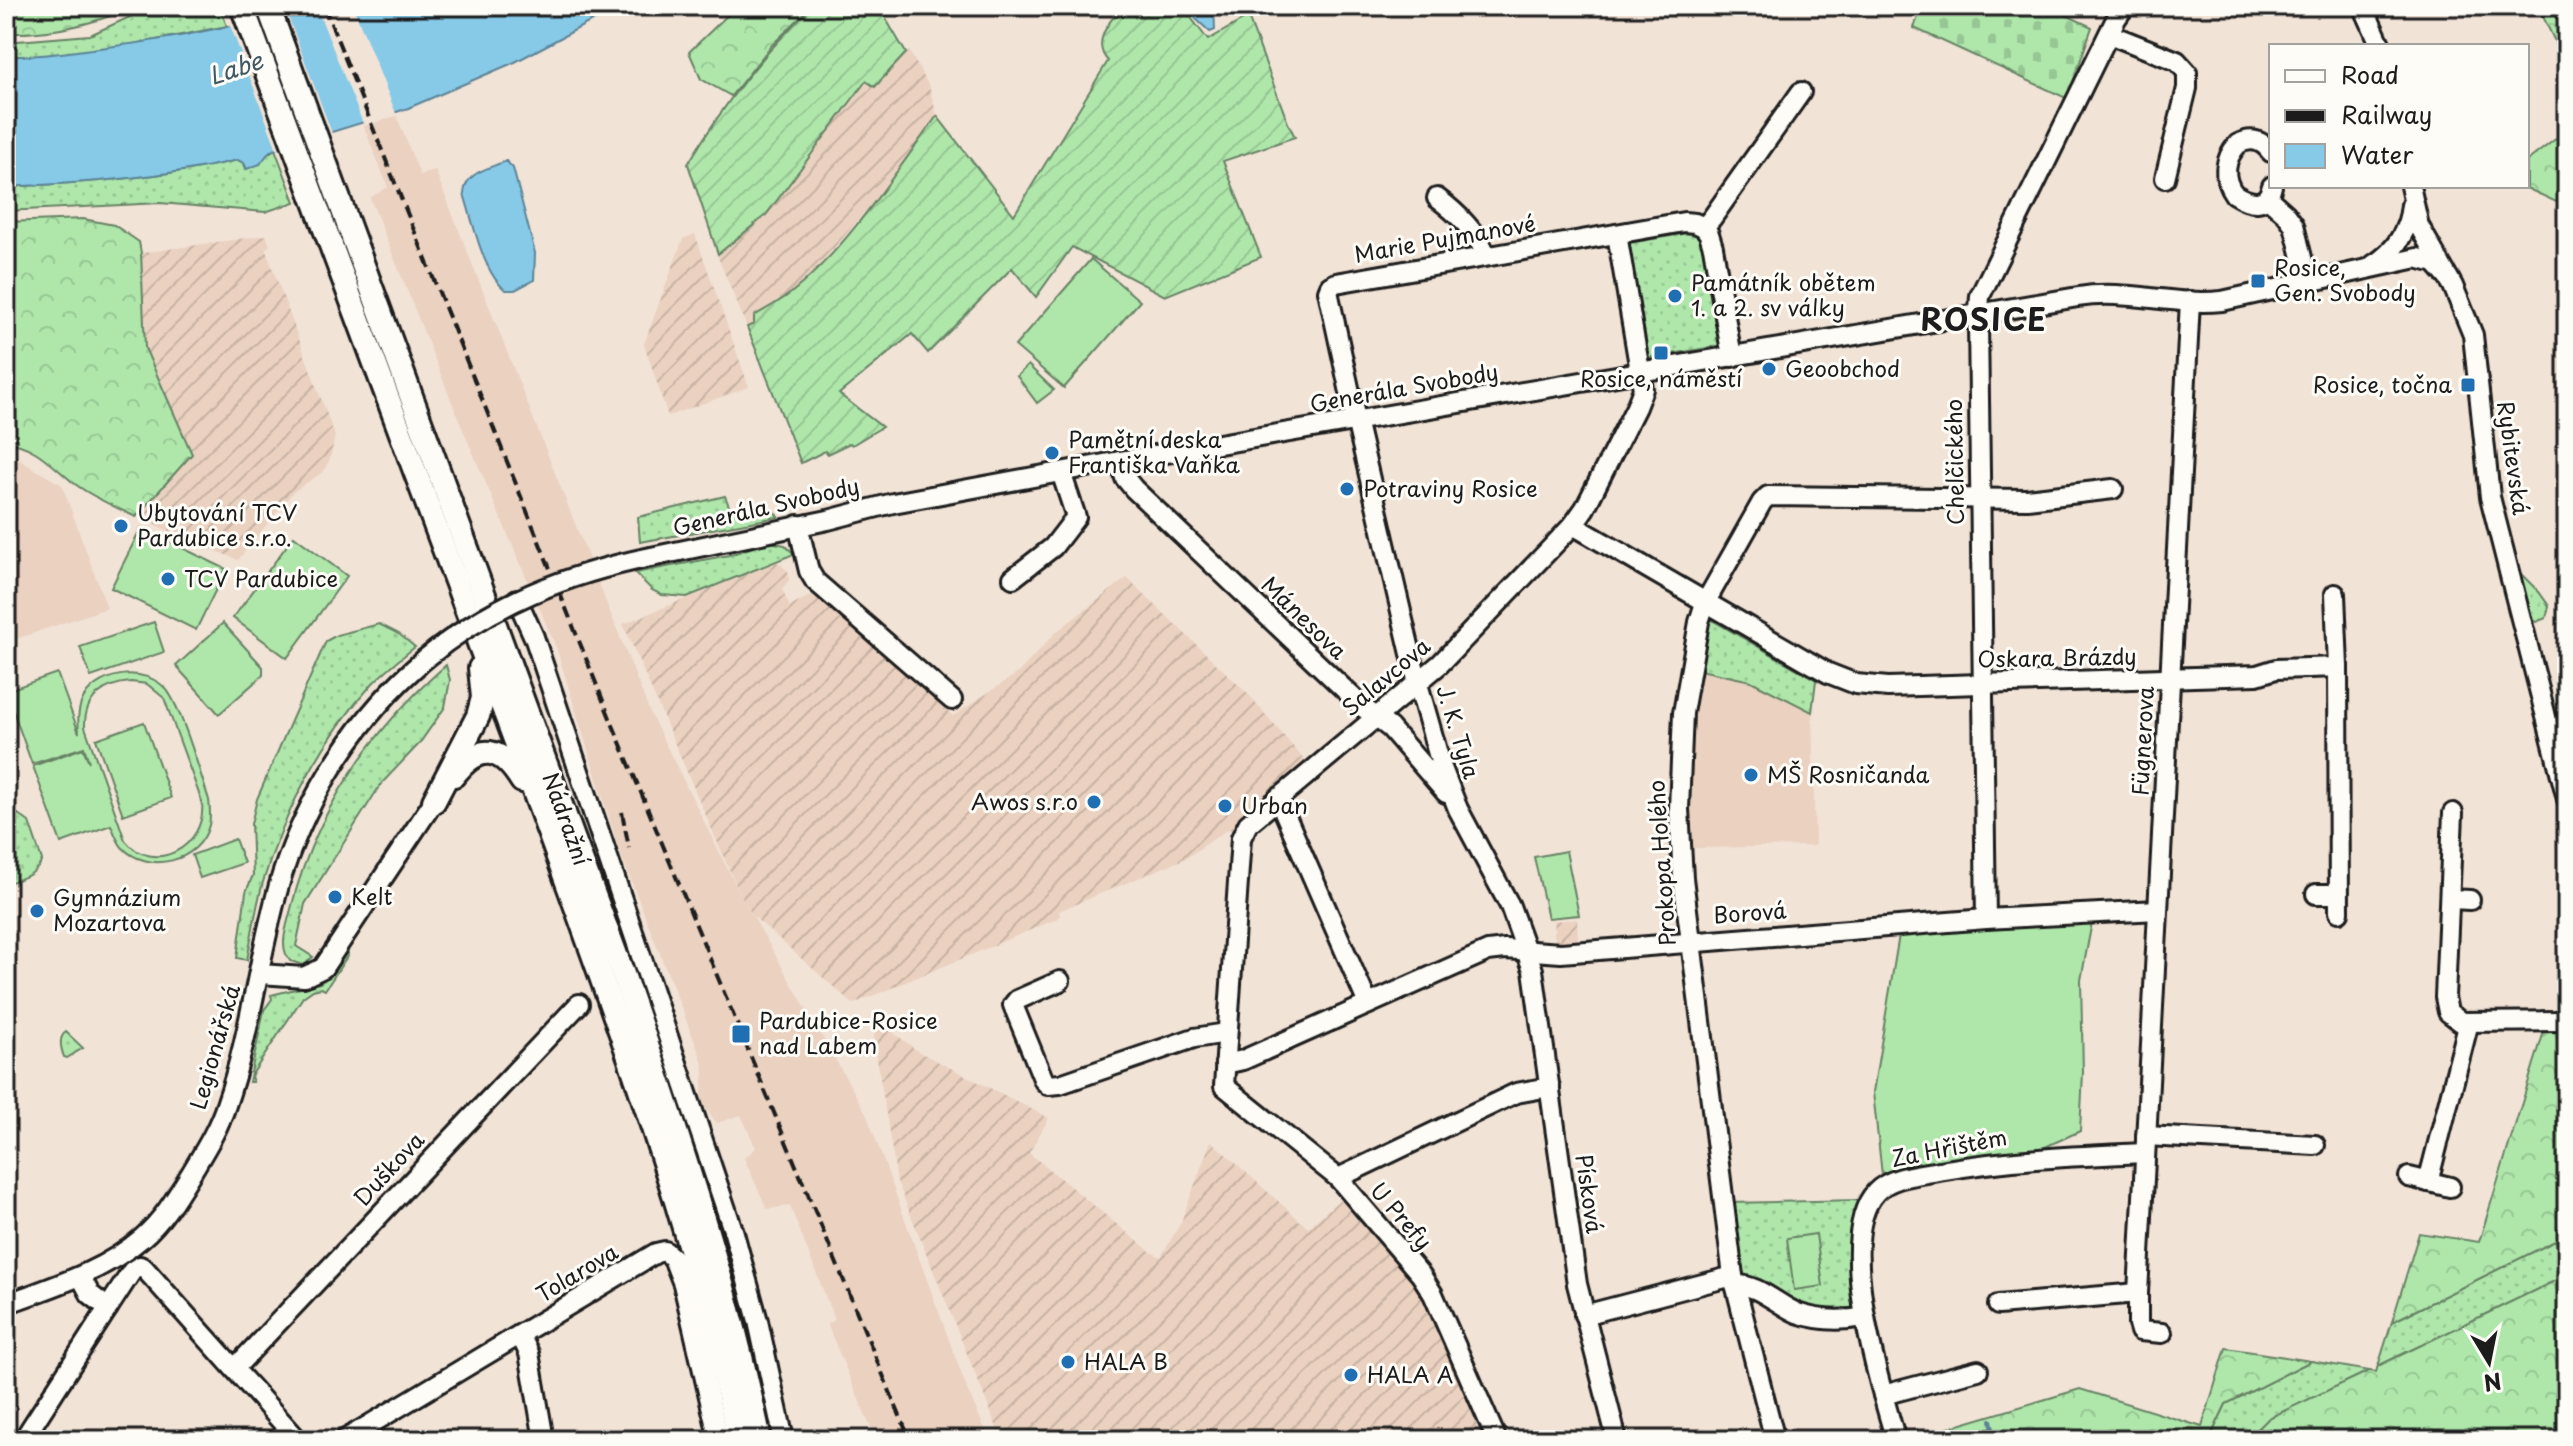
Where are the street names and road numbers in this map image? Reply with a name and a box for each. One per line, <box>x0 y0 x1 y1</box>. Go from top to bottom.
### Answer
street label: Marie Pujmanové <box>1352 205 1538 270</box>
street label: Generála Svobody <box>1307 354 1500 419</box>
street label: Chelčického <box>1936 399 1971 525</box>
street label: Rybitevská <box>2490 399 2539 517</box>
street label: Generála Svobody <box>669 468 862 543</box>
street label: Mánesova <box>1255 568 1356 666</box>
street label: Salavcova <box>1334 629 1437 723</box>
street label: Oskara Brázdy <box>1977 639 2137 674</box>
street label: J. K. Tyla <box>1430 681 1489 783</box>
street label: Fügnerova <box>2122 685 2161 797</box>
street label: Nádražní <box>535 767 600 870</box>
street label: Prokopa Holého <box>1638 779 1683 947</box>
street label: Borová <box>1712 892 1788 931</box>
street label: Legionářská <box>180 980 247 1113</box>
street label: Za Hřištěm <box>1888 1119 2009 1174</box>
street label: Duškova <box>345 1123 432 1213</box>
street label: Písková <box>1569 1152 1612 1236</box>
street label: U Prefy <box>1363 1174 1441 1256</box>
street label: Tolarova <box>529 1234 624 1309</box>

